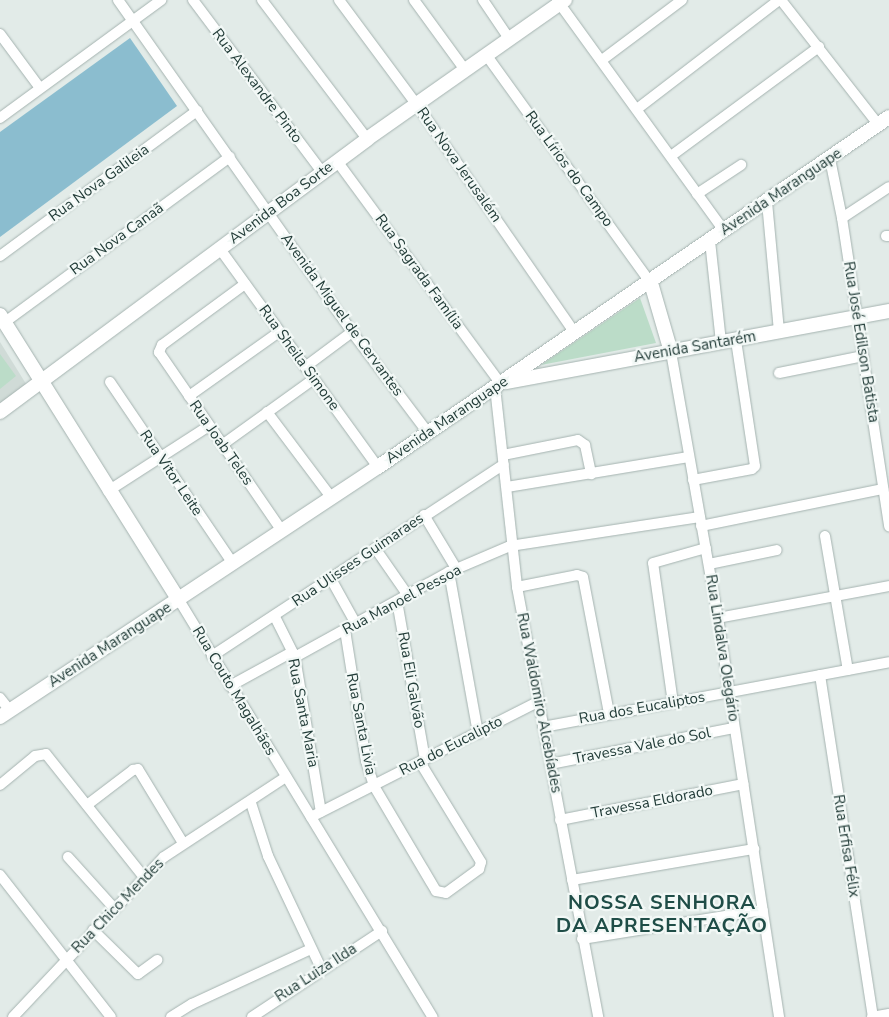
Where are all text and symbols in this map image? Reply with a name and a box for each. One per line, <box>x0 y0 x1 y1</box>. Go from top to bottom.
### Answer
street label: Rua Alexandre Pinto <box>208 25 306 147</box>
street label: Rua Nova Jerusalém <box>413 104 505 226</box>
street label: Rua Lírios do Campo <box>521 108 617 230</box>
street label: Rua Nova Galileia <box>45 141 153 225</box>
street label: Avenida Maranguape <box>717 145 845 239</box>
street label: Avenida Boa Sorte <box>225 158 337 248</box>
street label: Rua Nova Canaã <box>67 199 167 279</box>
street label: Rua Sagrada Família <box>371 211 467 333</box>
street label: Avenida Miguel de Cervantes <box>277 230 407 400</box>
street label: Rua José Edilson Batista <box>839 260 883 424</box>
street label: Rua Sheila Simone <box>255 302 343 414</box>
street label: Avenida Santarém <box>633 327 757 367</box>
street label: Avenida Maranguape <box>383 373 511 467</box>
street label: Rua Joab Teles <box>185 397 257 489</box>
street label: Rua Vitor Leite <box>136 427 206 519</box>
street label: Rua Ulisses Guimaraes <box>289 509 427 611</box>
street label: Rua Manoel Pessoa <box>339 561 465 639</box>
street label: Rua Lindalva Olegário <box>701 573 743 723</box>
street label: Avenida Maranguape <box>45 598 175 692</box>
street label: Rua Waldomiro Alcebíades <box>513 611 565 795</box>
street label: Rua Couto Magalhães <box>188 623 280 759</box>
street label: Rua Eli Galvão <box>394 630 428 730</box>
street label: Rua Santa Maria <box>284 657 322 769</box>
street label: Rua Santa Livia <box>342 671 380 777</box>
street label: Rua dos Eucaliptos <box>578 688 706 728</box>
street label: Rua do Eucalipto <box>396 712 506 780</box>
street label: Travessa Vale do Sol <box>572 724 712 768</box>
street label: Travessa Eldorado <box>590 781 714 823</box>
street label: Rua Erfisa Félix <box>829 793 863 899</box>
street label: Rua Chico Mendes <box>68 855 168 957</box>
district label: NOSSA SENHORA DA APRESENTAÇÃO <box>554 890 770 937</box>
street label: Rua Luiza Ilda <box>272 940 360 1006</box>

